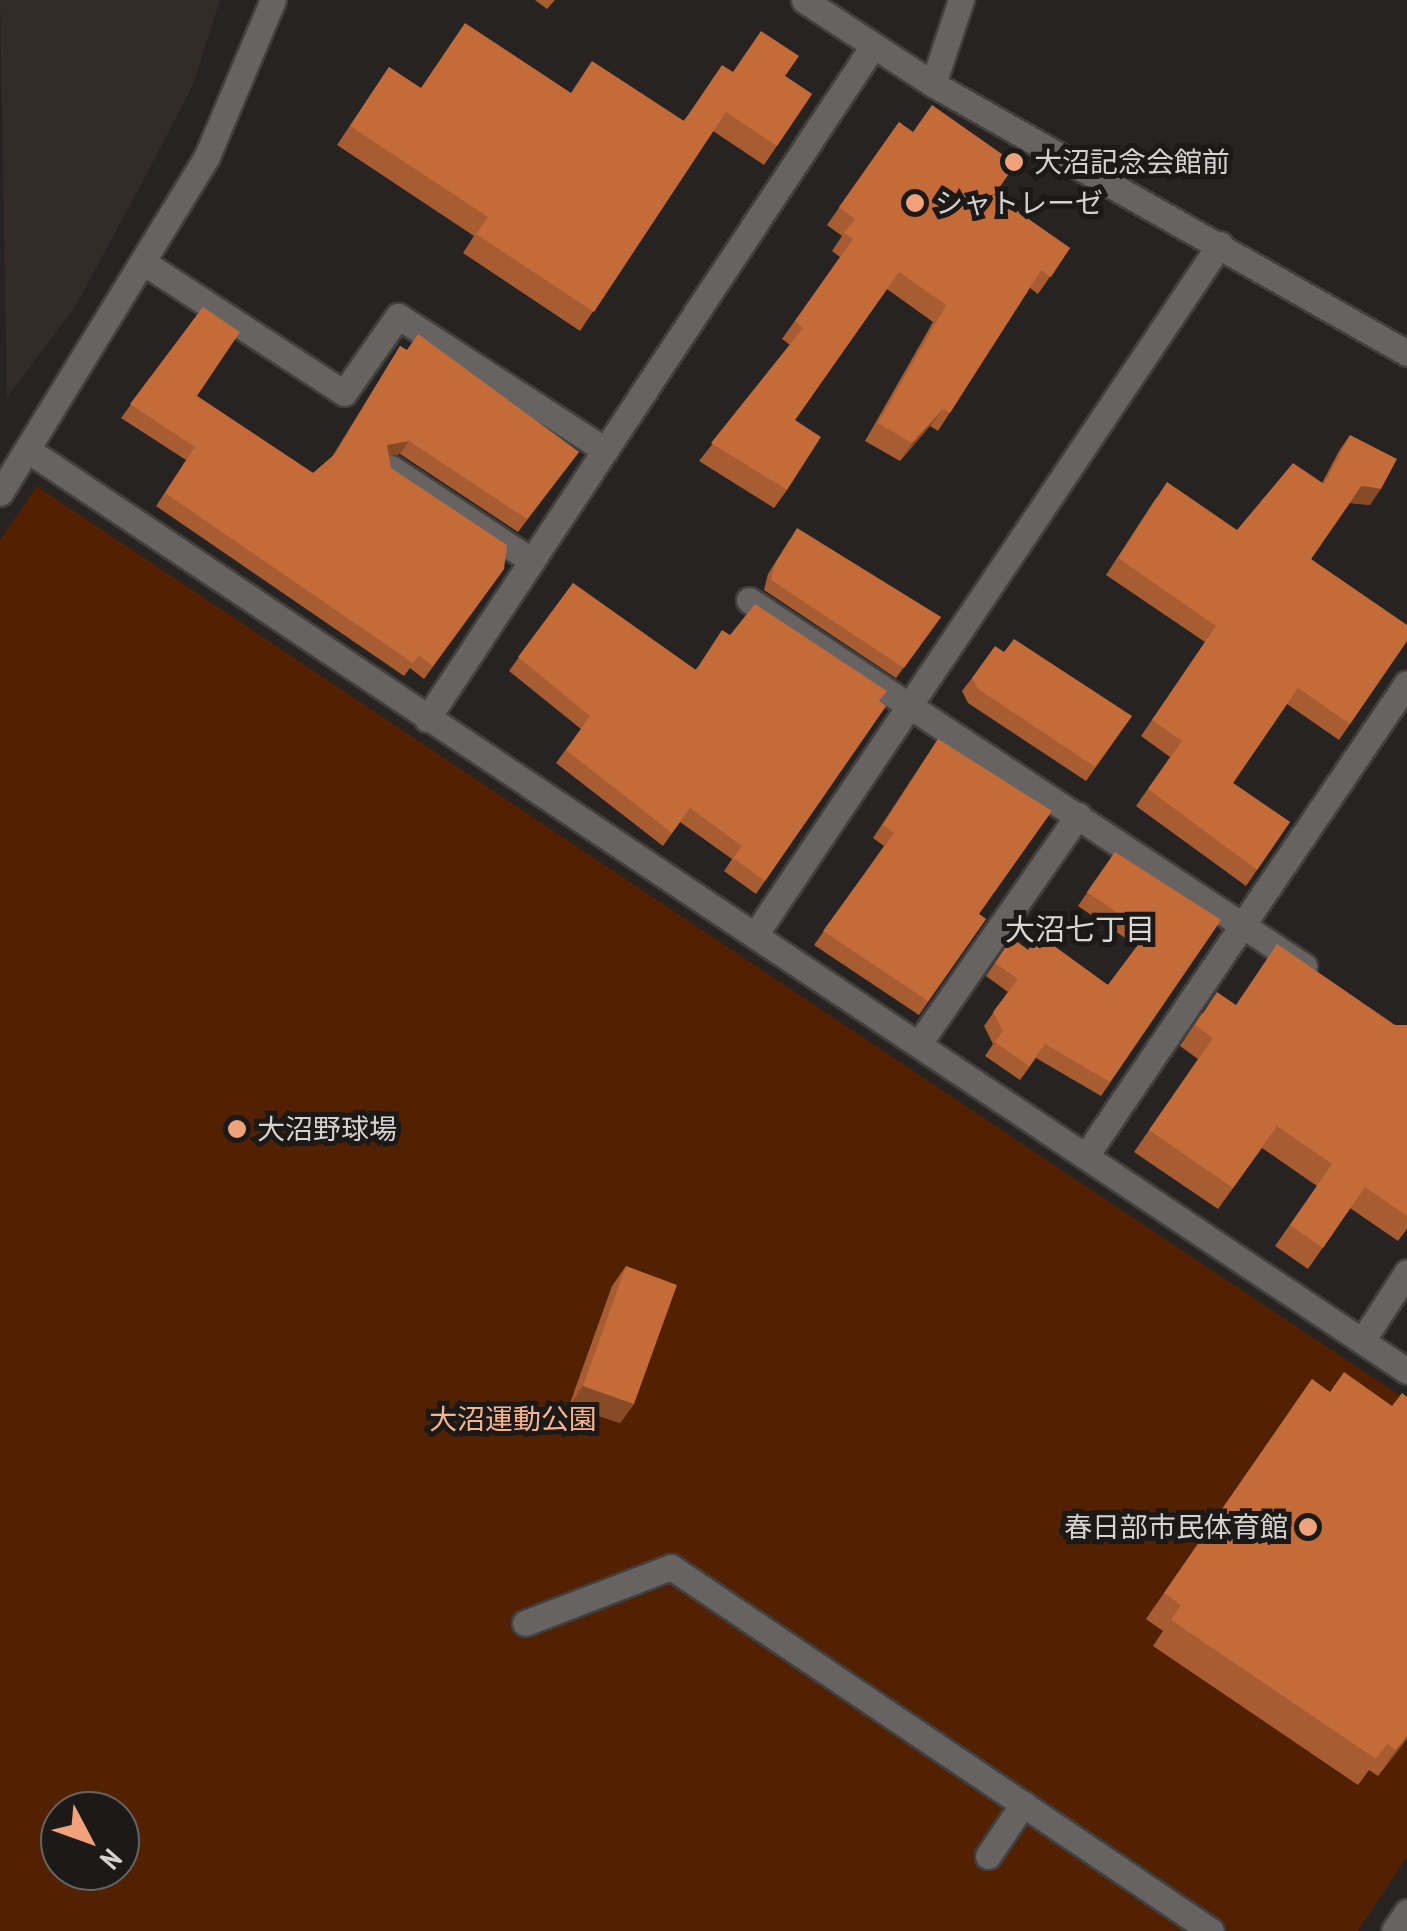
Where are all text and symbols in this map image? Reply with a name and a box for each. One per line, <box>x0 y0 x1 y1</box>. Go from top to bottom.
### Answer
place label: 大沼記念会館前 <box>1034 145 1230 179</box>
marker: 大沼記念会館前 <box>1003 151 1025 173</box>
place label: シャトレーゼ <box>935 186 1103 220</box>
marker: シャトレーゼ <box>904 192 926 214</box>
district label: 大沼七丁目 <box>1005 911 1155 947</box>
place label: 大沼野球場 <box>257 1112 397 1146</box>
marker: 大沼野球場 <box>226 1118 248 1140</box>
park label: 大沼運動公園 <box>429 1402 597 1436</box>
place label: 春日部市民体育館 <box>1064 1510 1288 1544</box>
marker: 春日部市民体育館 <box>1297 1516 1319 1538</box>
north arrow <box>40 1791 140 1891</box>
text: N <box>93 1842 130 1878</box>

